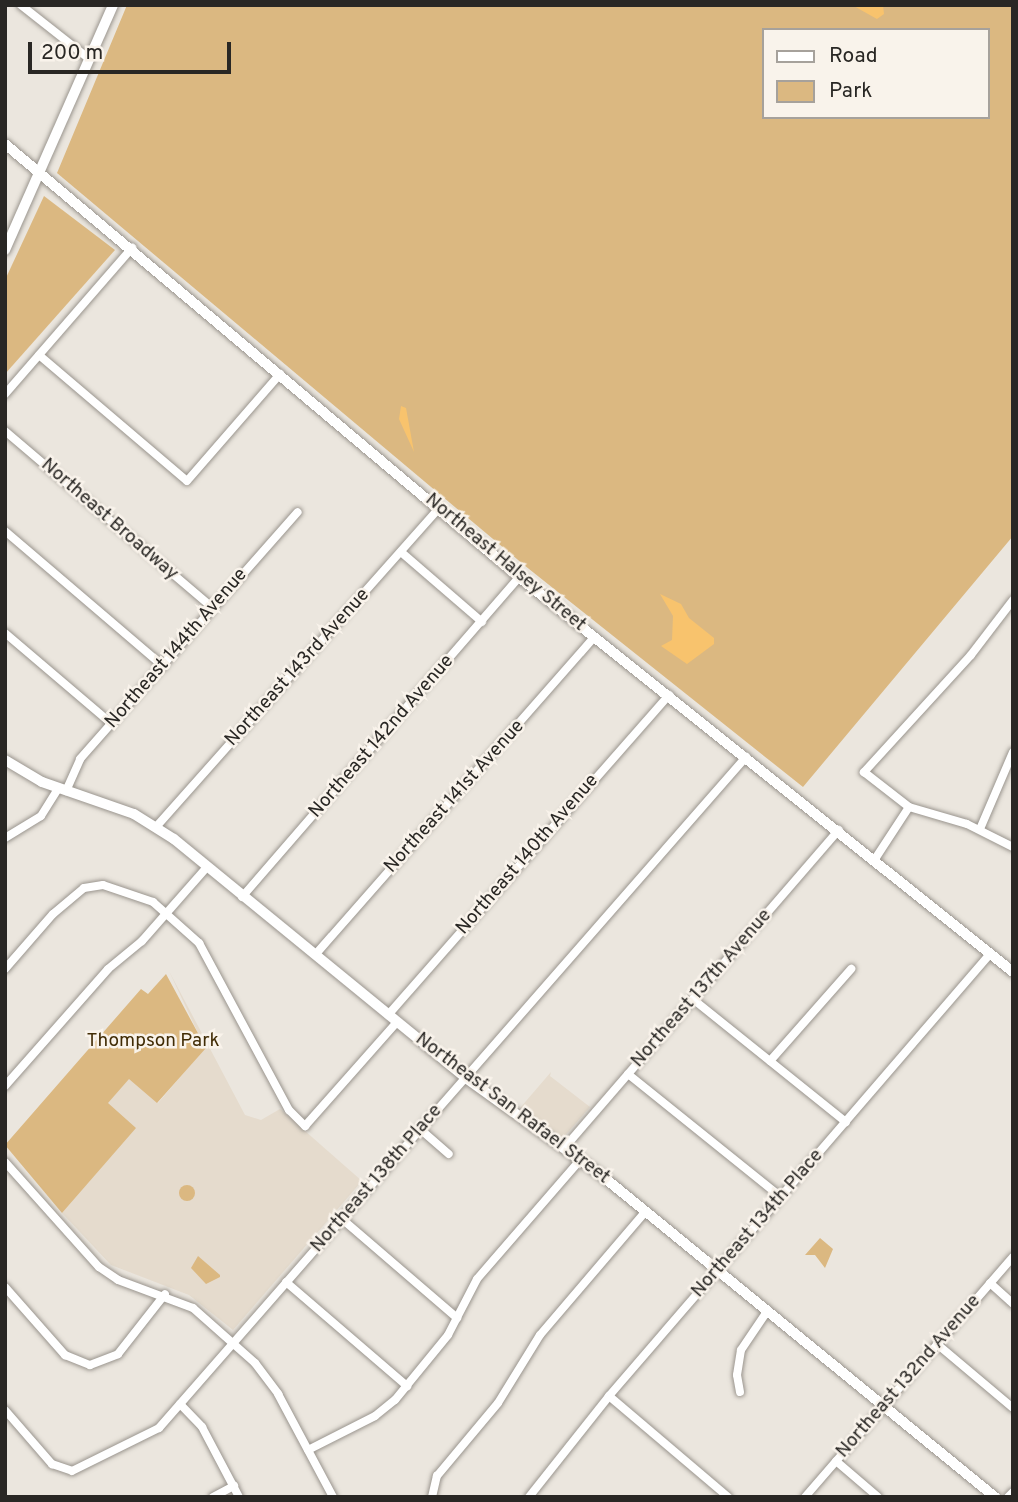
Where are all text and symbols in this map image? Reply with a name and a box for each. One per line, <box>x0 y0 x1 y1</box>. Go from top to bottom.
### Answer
scale bar <box>32 28 234 72</box>
legend <box>762 28 990 119</box>
text: 200 m <box>41 40 103 67</box>
text: Road <box>829 43 878 70</box>
text: Park <box>829 78 872 105</box>
street label: Northeast Broadway <box>36 454 182 586</box>
street label: Northeast Halsey Street <box>420 489 590 637</box>
street label: Northeast 144th Avenue <box>101 564 253 734</box>
street label: Northeast 143rd Avenue <box>221 584 375 752</box>
street label: Northeast 142nd Avenue <box>305 650 459 824</box>
street label: Northeast 141st Avenue <box>380 715 530 879</box>
street label: Northeast 140th Avenue <box>452 770 604 940</box>
street label: Northeast 137th Avenue <box>627 905 777 1073</box>
street label: Northeast San Rafael Street <box>410 1028 614 1190</box>
park label: Thompson Park <box>86 1031 220 1053</box>
street label: Northeast 138th Place <box>306 1100 448 1258</box>
street label: Northeast 134th Place <box>687 1145 829 1303</box>
street label: Northeast 132nd Avenue <box>832 1291 986 1463</box>

